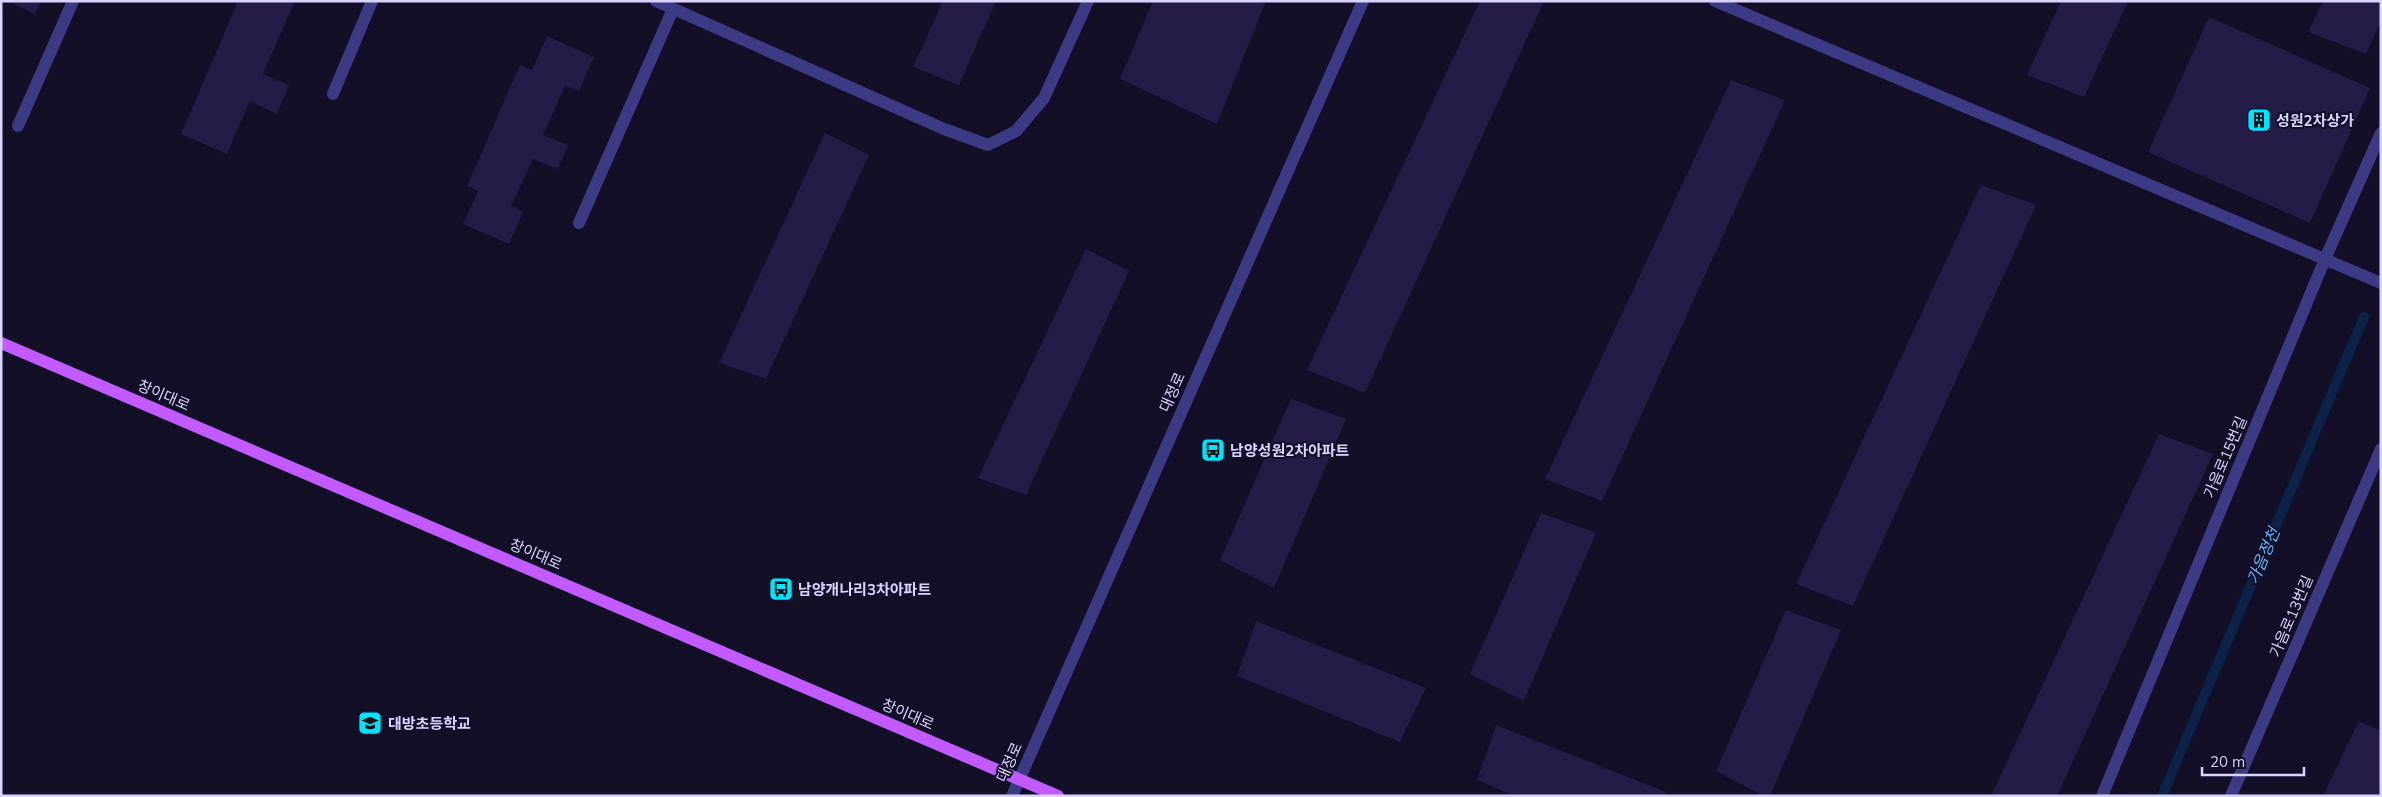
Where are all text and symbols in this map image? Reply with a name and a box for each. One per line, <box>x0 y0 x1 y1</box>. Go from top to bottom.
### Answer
building icon: 성원2차상가 <box>2246 107 2272 133</box>
place label: 성원2차상가 <box>2276 111 2354 130</box>
street label: 대정로 <box>1155 369 1189 415</box>
street label: 창이대로 <box>135 375 193 415</box>
street label: 가음로15번길 <box>2199 413 2251 501</box>
bus stop icon: 남양성원2차아파트 <box>1200 437 1226 463</box>
place label: 남양성원2차아파트 <box>1230 441 1350 460</box>
water label: 가음정천 <box>2242 523 2285 587</box>
street label: 창이대로 <box>507 534 565 574</box>
street label: 가음로13번길 <box>2265 572 2317 660</box>
bus stop icon: 남양개나리3차아파트 <box>768 576 794 602</box>
place label: 남양개나리3차아파트 <box>798 580 931 599</box>
street label: 창이대로 <box>879 694 937 734</box>
school or university icon: 대방초등학교 <box>357 710 383 736</box>
place label: 대방초등학교 <box>388 714 471 733</box>
street label: 대정로 <box>992 739 1026 785</box>
scale bar <box>2202 744 2304 776</box>
text: 20 m <box>2210 752 2245 771</box>

